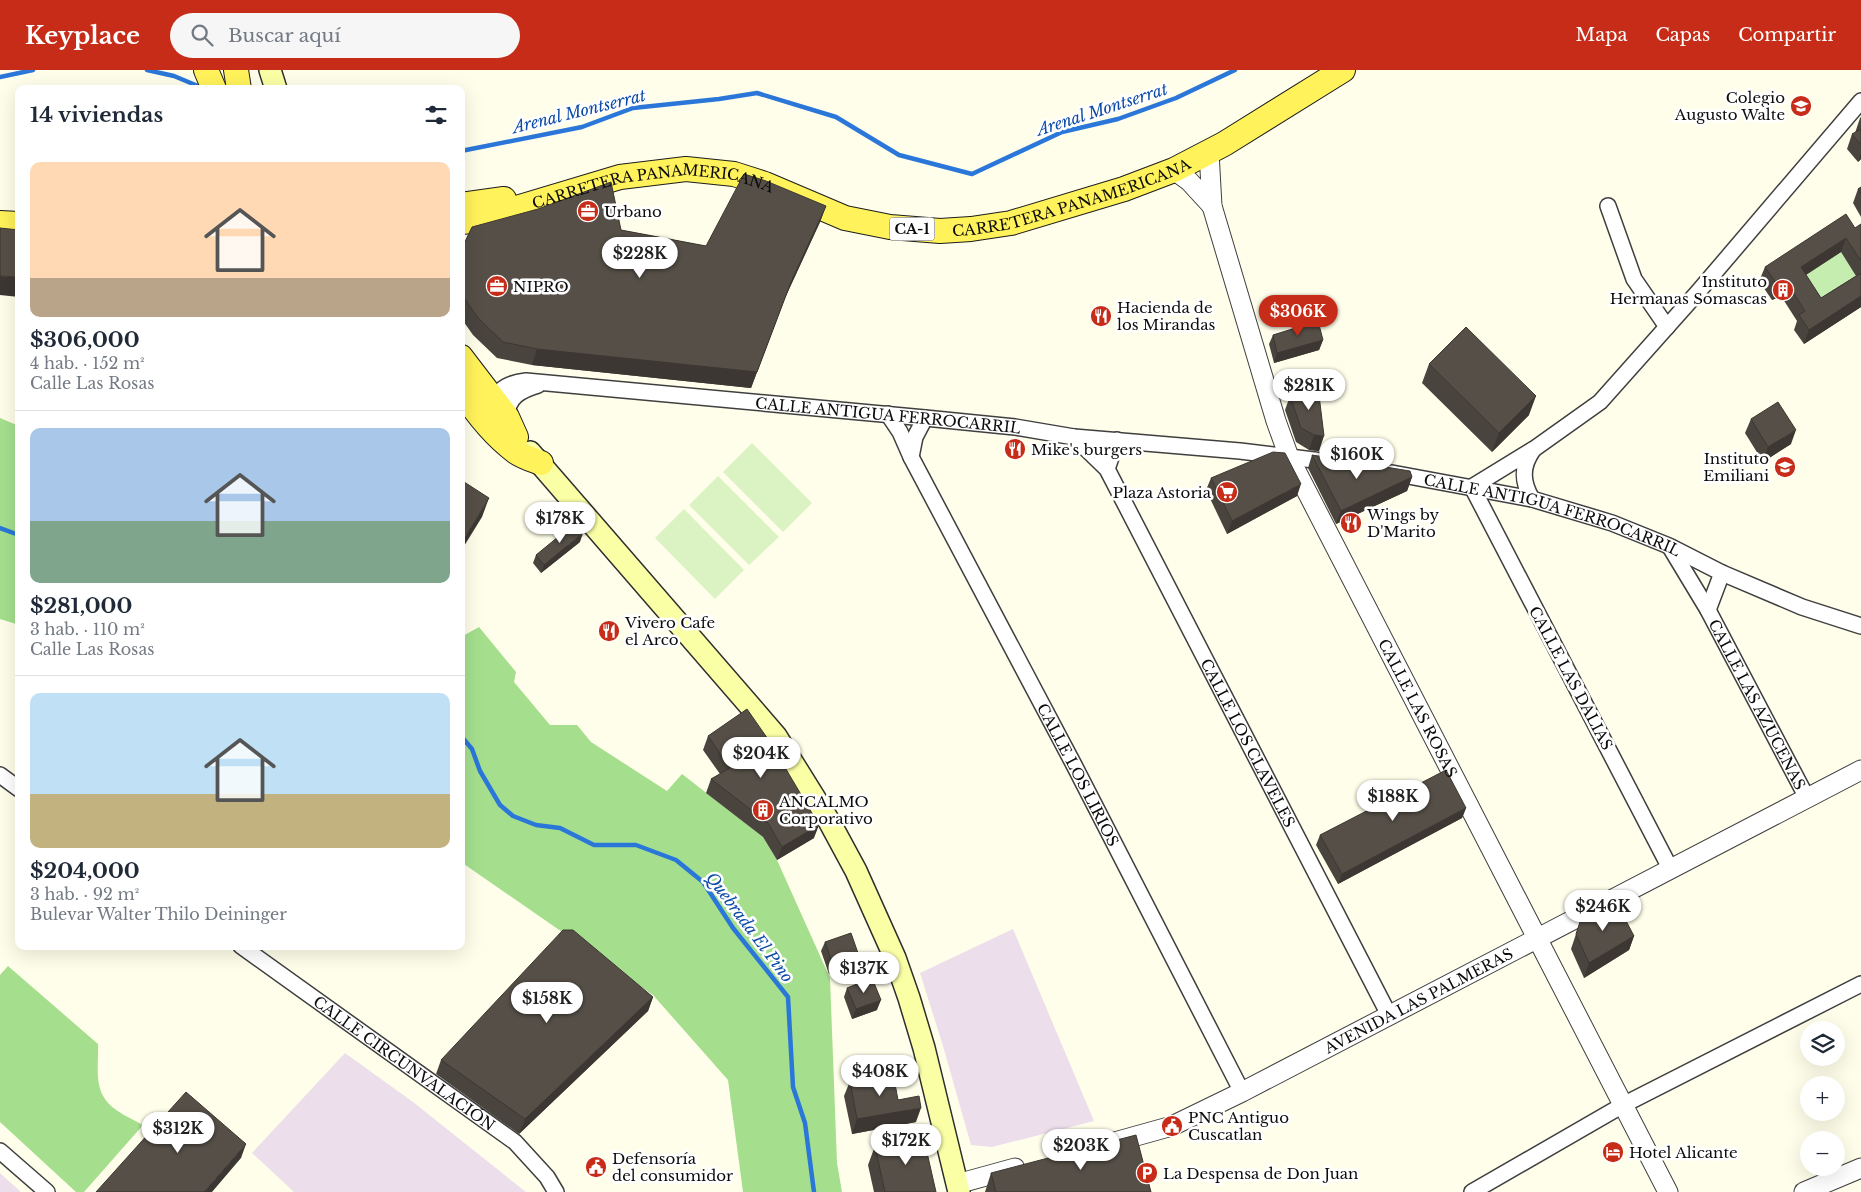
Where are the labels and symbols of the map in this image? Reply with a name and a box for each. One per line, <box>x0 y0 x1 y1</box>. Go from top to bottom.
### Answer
water label: Arenal Montserrat <box>1032 78 1170 140</box>
water label: Arenal Montserrat <box>508 85 648 138</box>
place label: Colegio Augusto Walte <box>1674 88 1785 124</box>
school or university icon: Colegio Augusto Walte <box>1789 94 1813 118</box>
street label: CARRETERA PANAMERICANA <box>952 153 1194 240</box>
street label: CARRETERA PANAMERICANA <box>530 159 778 212</box>
office icon: Urbano <box>576 199 600 223</box>
place label: Urbano <box>604 202 662 221</box>
road number: CA-1 <box>890 218 934 240</box>
pin: $228K <box>605 236 675 279</box>
place label: Instituto Hermanas Somascas <box>1610 272 1767 308</box>
office icon: NIPRO <box>485 274 509 298</box>
place label: NIPRO <box>513 277 569 296</box>
building icon: Instituto Hermanas Somascas <box>1771 278 1795 302</box>
pin: $306K <box>1263 294 1333 337</box>
place label: Hacienda de los Mirandas <box>1117 298 1216 334</box>
restaurant icon: Hacienda de los Mirandas <box>1089 304 1113 328</box>
pin: $281K <box>1274 368 1344 411</box>
street label: CALLE ANTIGUA FERROCARRIL <box>754 393 1023 437</box>
restaurant icon: Mike's burgers <box>1003 437 1027 461</box>
pin: $160K <box>1322 438 1392 480</box>
place label: Mike's burgers <box>1031 440 1142 459</box>
place label: Instituto Emiliani <box>1703 449 1769 485</box>
school or university icon: Instituto Emiliani <box>1773 455 1797 479</box>
street label: CALLE ANTIGUA FERROCARRIL <box>1422 470 1684 560</box>
supermarket icon: Plaza Astoria <box>1215 480 1239 504</box>
place label: Plaza Astoria <box>1113 483 1212 502</box>
pin: $178K <box>525 502 595 544</box>
place label: Wings by D'Marito <box>1366 505 1440 541</box>
restaurant icon: Wings by D'Marito <box>1339 511 1363 535</box>
street label: CALLE LAS DALIAS <box>1525 603 1617 753</box>
place label: Vivero Cafe el Arco <box>624 613 715 649</box>
street label: CALLE LAS AZUCENAS <box>1705 616 1810 793</box>
restaurant icon: Vivero Cafe el Arco <box>597 619 621 643</box>
street label: CALLE LAS ROSAS <box>1375 635 1462 781</box>
street label: CALLE LOS CLAVELES <box>1197 655 1300 830</box>
street label: CALLE LOS LIRIOS <box>1033 700 1124 849</box>
pin: $204K <box>726 736 796 779</box>
pin: $188K <box>1358 780 1428 822</box>
place label: ANCALMO Corporativo <box>778 792 873 828</box>
building icon: ANCALMO Corporativo <box>751 798 775 822</box>
water label: Quebrada El Pino <box>702 868 798 986</box>
pin: $246K <box>1568 890 1638 932</box>
street label: AVENIDA LAS PALMERAS <box>1320 943 1516 1058</box>
pin: $137K <box>829 952 899 994</box>
pin: $158K <box>512 982 582 1024</box>
street label: CALLE CIRCUNVALACIÓN <box>310 992 499 1134</box>
pin: $408K <box>845 1054 915 1097</box>
place label: PNC Antiguo Cuscatlan <box>1188 1108 1289 1144</box>
pin: $312K <box>143 1112 213 1154</box>
public building icon: PNC Antiguo Cuscatlan <box>1160 1114 1184 1138</box>
pin: $172K <box>871 1124 941 1166</box>
pin: $203K <box>1046 1128 1116 1171</box>
hotel icon: Hotel Alicante <box>1601 1140 1625 1164</box>
place label: Hotel Alicante <box>1629 1143 1738 1162</box>
place label: Defensoría del consumidor <box>612 1149 734 1185</box>
public building icon: Defensoría del consumidor <box>584 1155 608 1179</box>
parking icon: La Despensa de Don Juan <box>1135 1161 1159 1185</box>
place label: La Despensa de Don Juan <box>1163 1164 1358 1183</box>

